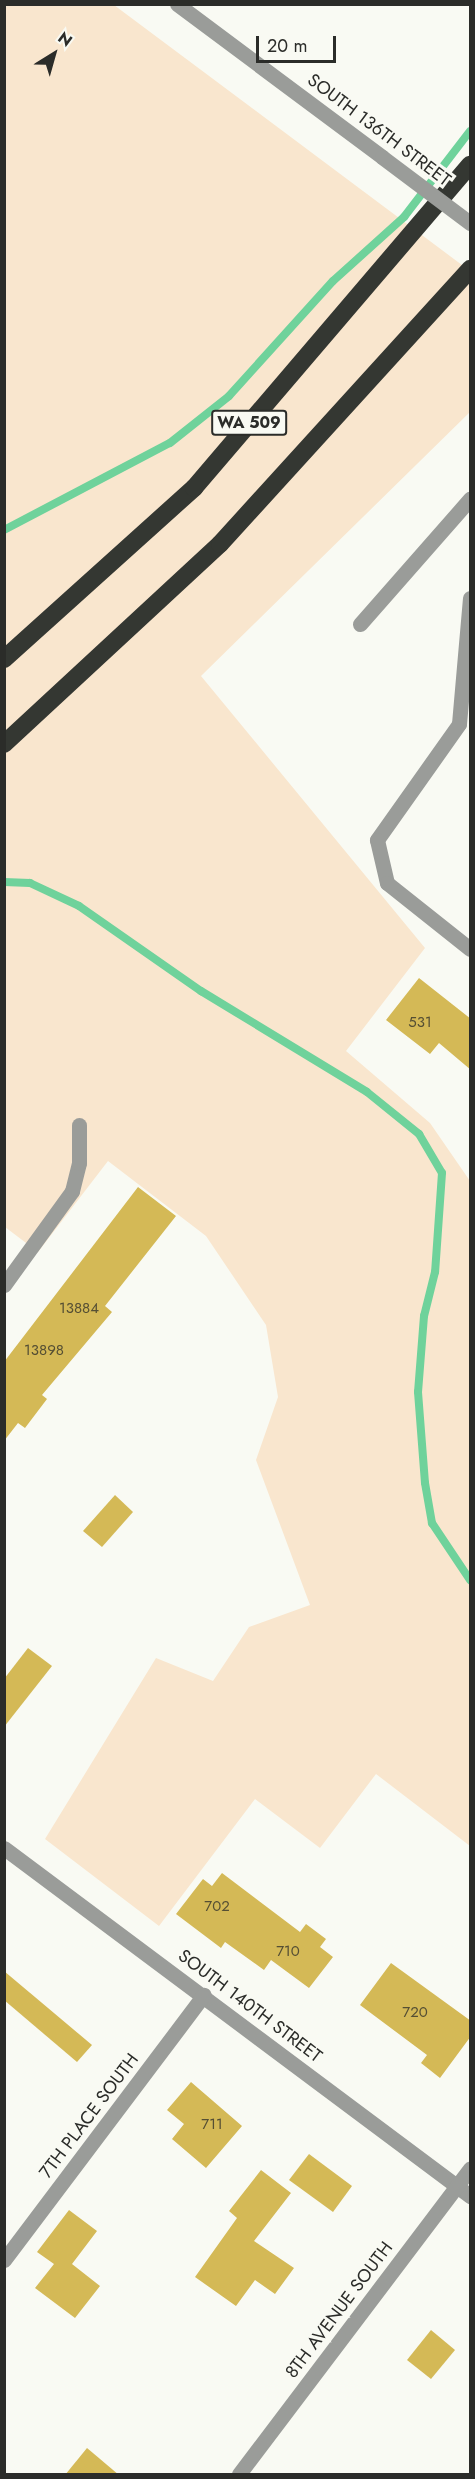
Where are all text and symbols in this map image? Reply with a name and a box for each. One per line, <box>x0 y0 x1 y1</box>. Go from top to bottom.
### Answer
north arrow <box>24 24 84 84</box>
scale bar <box>259 24 338 62</box>
text: N <box>53 26 77 52</box>
text: 20 m <box>267 33 307 59</box>
street label: SOUTH 136TH STREET <box>303 69 455 191</box>
road number: WA 509 <box>210 410 288 436</box>
house number: 531 <box>408 1014 432 1032</box>
house number: 13884 <box>59 1300 99 1318</box>
house number: 13898 <box>24 1342 64 1360</box>
house number: 702 <box>204 1898 230 1916</box>
house number: 710 <box>276 1943 300 1961</box>
street label: SOUTH 140TH STREET <box>174 1945 326 2067</box>
house number: 720 <box>402 2004 428 2022</box>
street label: 7TH PLACE SOUTH <box>35 2049 143 2183</box>
house number: 711 <box>201 2116 223 2134</box>
street label: 8TH AVENUE SOUTH <box>281 2238 397 2382</box>

